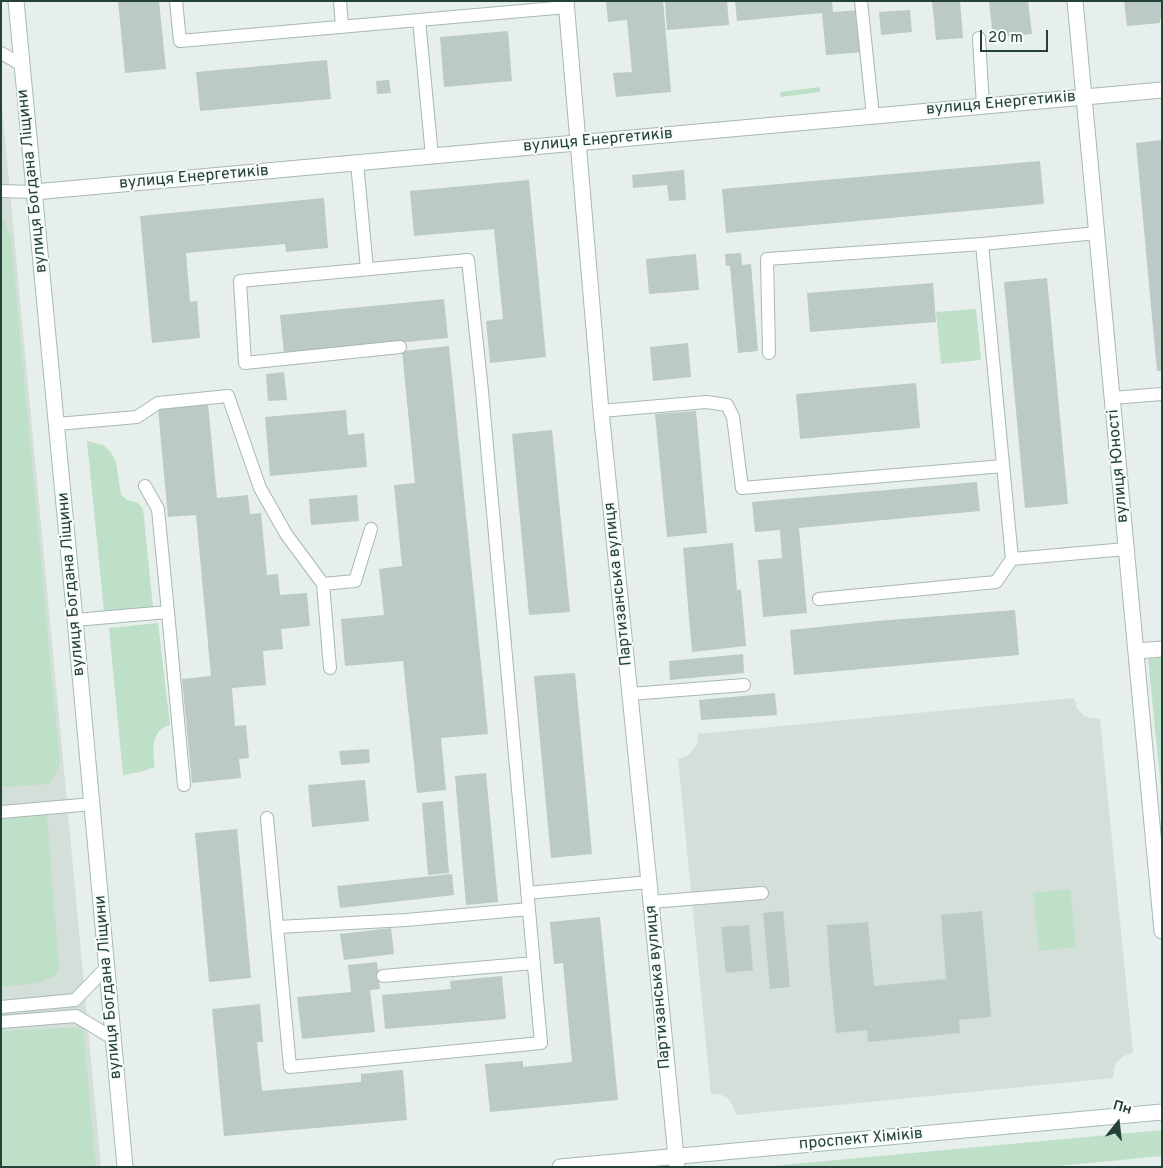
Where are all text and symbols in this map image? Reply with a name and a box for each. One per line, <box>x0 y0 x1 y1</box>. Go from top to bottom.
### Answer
scale bar <box>983 20 1050 52</box>
text: 20 m <box>988 29 1023 48</box>
street label: вулиця Богдана Ліщини <box>14 88 52 274</box>
street label: вулиця Енергетиків <box>925 88 1077 120</box>
street label: вулиця Енергетиків <box>522 125 674 157</box>
street label: вулиця Енергетиків <box>118 162 270 194</box>
street label: вулиця Юності <box>1104 408 1134 524</box>
street label: вулиця Богдана Ліщини <box>54 491 90 677</box>
street label: Партизанська вулиця <box>601 501 637 667</box>
street label: вулиця Богдана Ліщини <box>91 894 127 1080</box>
street label: Партизанська вулиця <box>642 904 676 1070</box>
text: Пн <box>1111 1097 1134 1119</box>
north arrow <box>1093 1098 1143 1148</box>
street label: проспект Хіміків <box>798 1125 924 1155</box>

